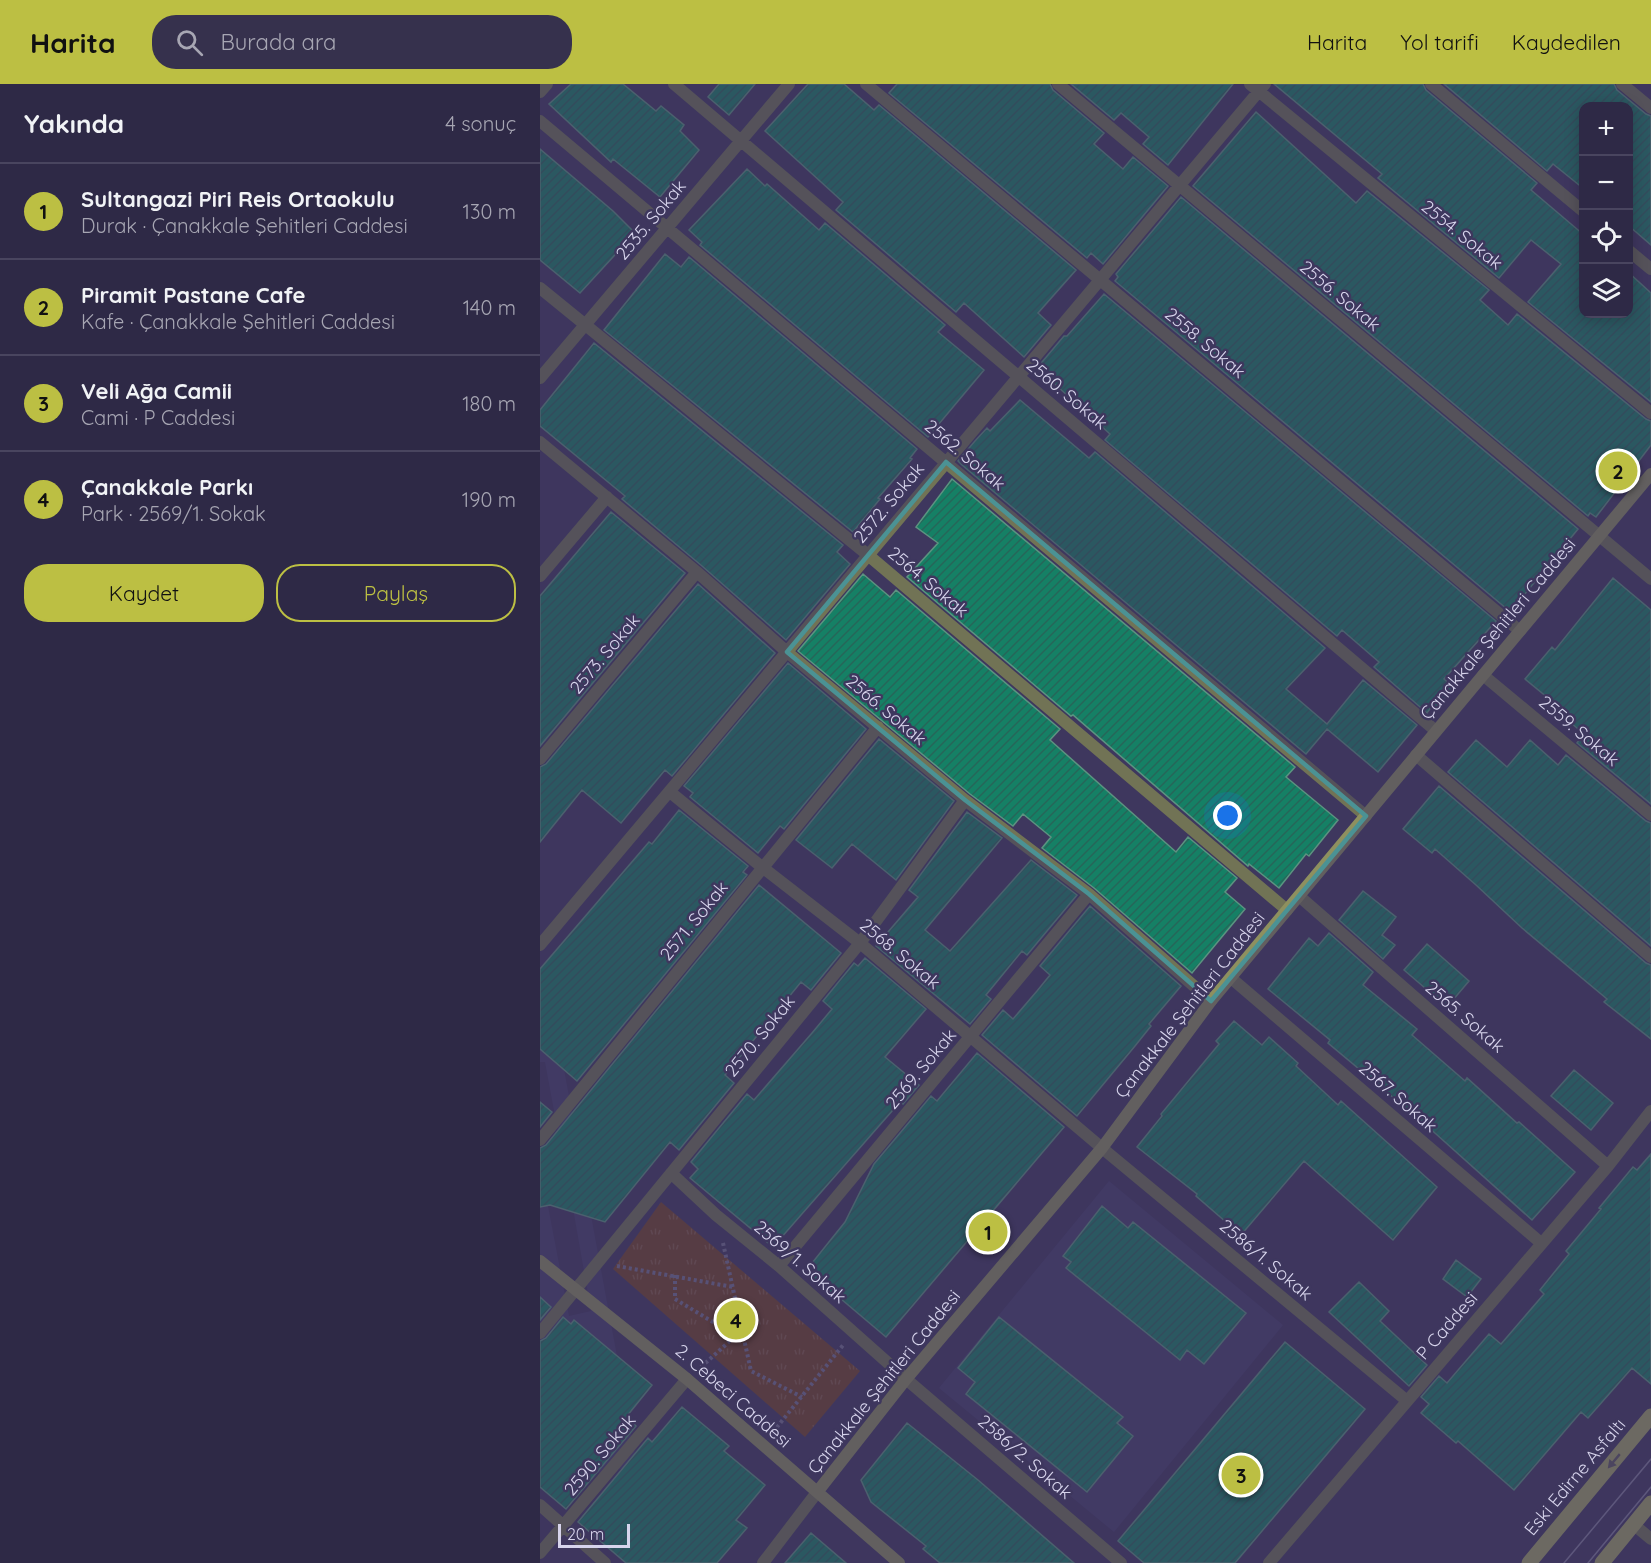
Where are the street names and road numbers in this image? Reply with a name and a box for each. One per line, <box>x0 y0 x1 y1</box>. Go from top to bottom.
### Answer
street label: 2535. Sokak <box>610 175 691 265</box>
street label: 2554. Sokak <box>1417 195 1508 274</box>
street label: 2556. Sokak <box>1295 255 1385 336</box>
street label: 2558. Sokak <box>1160 302 1250 383</box>
street label: 2560. Sokak <box>1022 353 1113 434</box>
street label: 2562. Sokak <box>920 414 1011 495</box>
street label: 2572. Sokak <box>848 458 929 548</box>
street label: Çanakkale Şehitleri Caddesi <box>1415 533 1580 724</box>
street label: 2564. Sokak <box>883 541 973 622</box>
street label: 2573. Sokak <box>564 609 645 698</box>
street label: 2566. Sokak <box>841 669 931 750</box>
street label: 2559. Sokak <box>1534 690 1624 771</box>
street label: 2571. Sokak <box>655 876 733 965</box>
street label: Çanakkale Şehitleri Caddesi <box>1110 907 1270 1102</box>
street label: 2568. Sokak <box>855 913 945 994</box>
street label: 2565. Sokak <box>1421 976 1510 1057</box>
street label: 2570. Sokak <box>720 990 800 1081</box>
street label: 2569. Sokak <box>880 1024 961 1114</box>
street label: 2567. Sokak <box>1354 1056 1442 1137</box>
street label: 2586/1. Sokak <box>1215 1214 1318 1305</box>
street label: 2569/1. Sokak <box>749 1215 851 1308</box>
street label: Çanakkale Şehitleri Caddesi <box>802 1285 965 1478</box>
street label: P Caddesi <box>1411 1287 1482 1364</box>
street label: 2. Cebeci Caddesi <box>671 1339 796 1452</box>
street label: 2590. Sokak <box>559 1409 641 1500</box>
street label: 2586/2. Sokak <box>973 1409 1077 1504</box>
street label: Eski Edirne Asfaltı <box>1519 1413 1630 1540</box>

